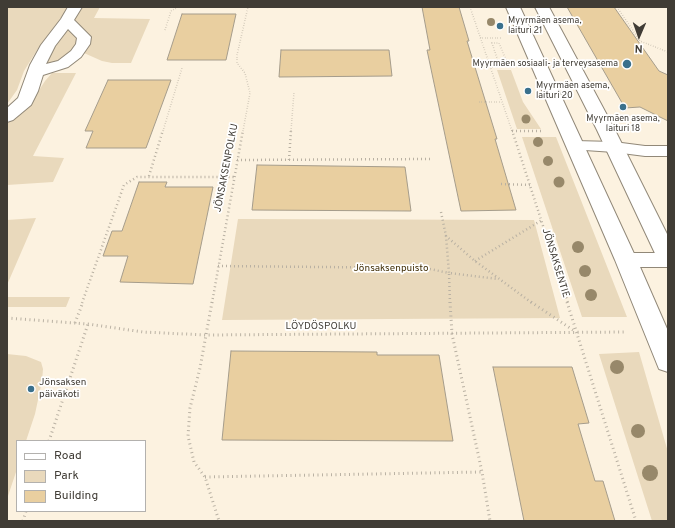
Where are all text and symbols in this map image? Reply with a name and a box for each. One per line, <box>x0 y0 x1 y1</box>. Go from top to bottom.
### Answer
place label: Myyrmäen asema, laituri 21 <box>508 16 581 37</box>
north arrow <box>619 16 659 56</box>
marker: Myyrmäen asema, laituri 21 <box>495 21 505 31</box>
text: N <box>634 41 643 55</box>
marker: Myyrmäen sosiaali- ja terveysasema <box>621 58 633 70</box>
place label: Myyrmäen sosiaali- ja terveysasema <box>472 59 618 69</box>
place label: Myyrmäen asema, laituri 20 <box>536 81 609 102</box>
marker: Myyrmäen asema, laituri 20 <box>523 86 533 96</box>
marker: Myyrmäen asema, laituri 18 <box>618 102 628 112</box>
place label: Myyrmäen asema, laituri 18 <box>586 114 660 135</box>
street label: JÖNSAKSENPOLKU <box>213 123 241 213</box>
street label: JÖNSAKSENTIE <box>539 227 571 299</box>
park label: Jönsaksenpuisto <box>353 263 429 275</box>
street label: LÖYDÖSPOLKU <box>286 321 356 333</box>
place label: Jönsaksen päiväkoti <box>39 377 86 400</box>
marker: Jönsaksen päiväkoti <box>26 384 36 394</box>
legend <box>16 440 146 512</box>
text: Road <box>54 448 82 464</box>
text: Park <box>54 468 79 484</box>
text: Building <box>54 488 98 504</box>

